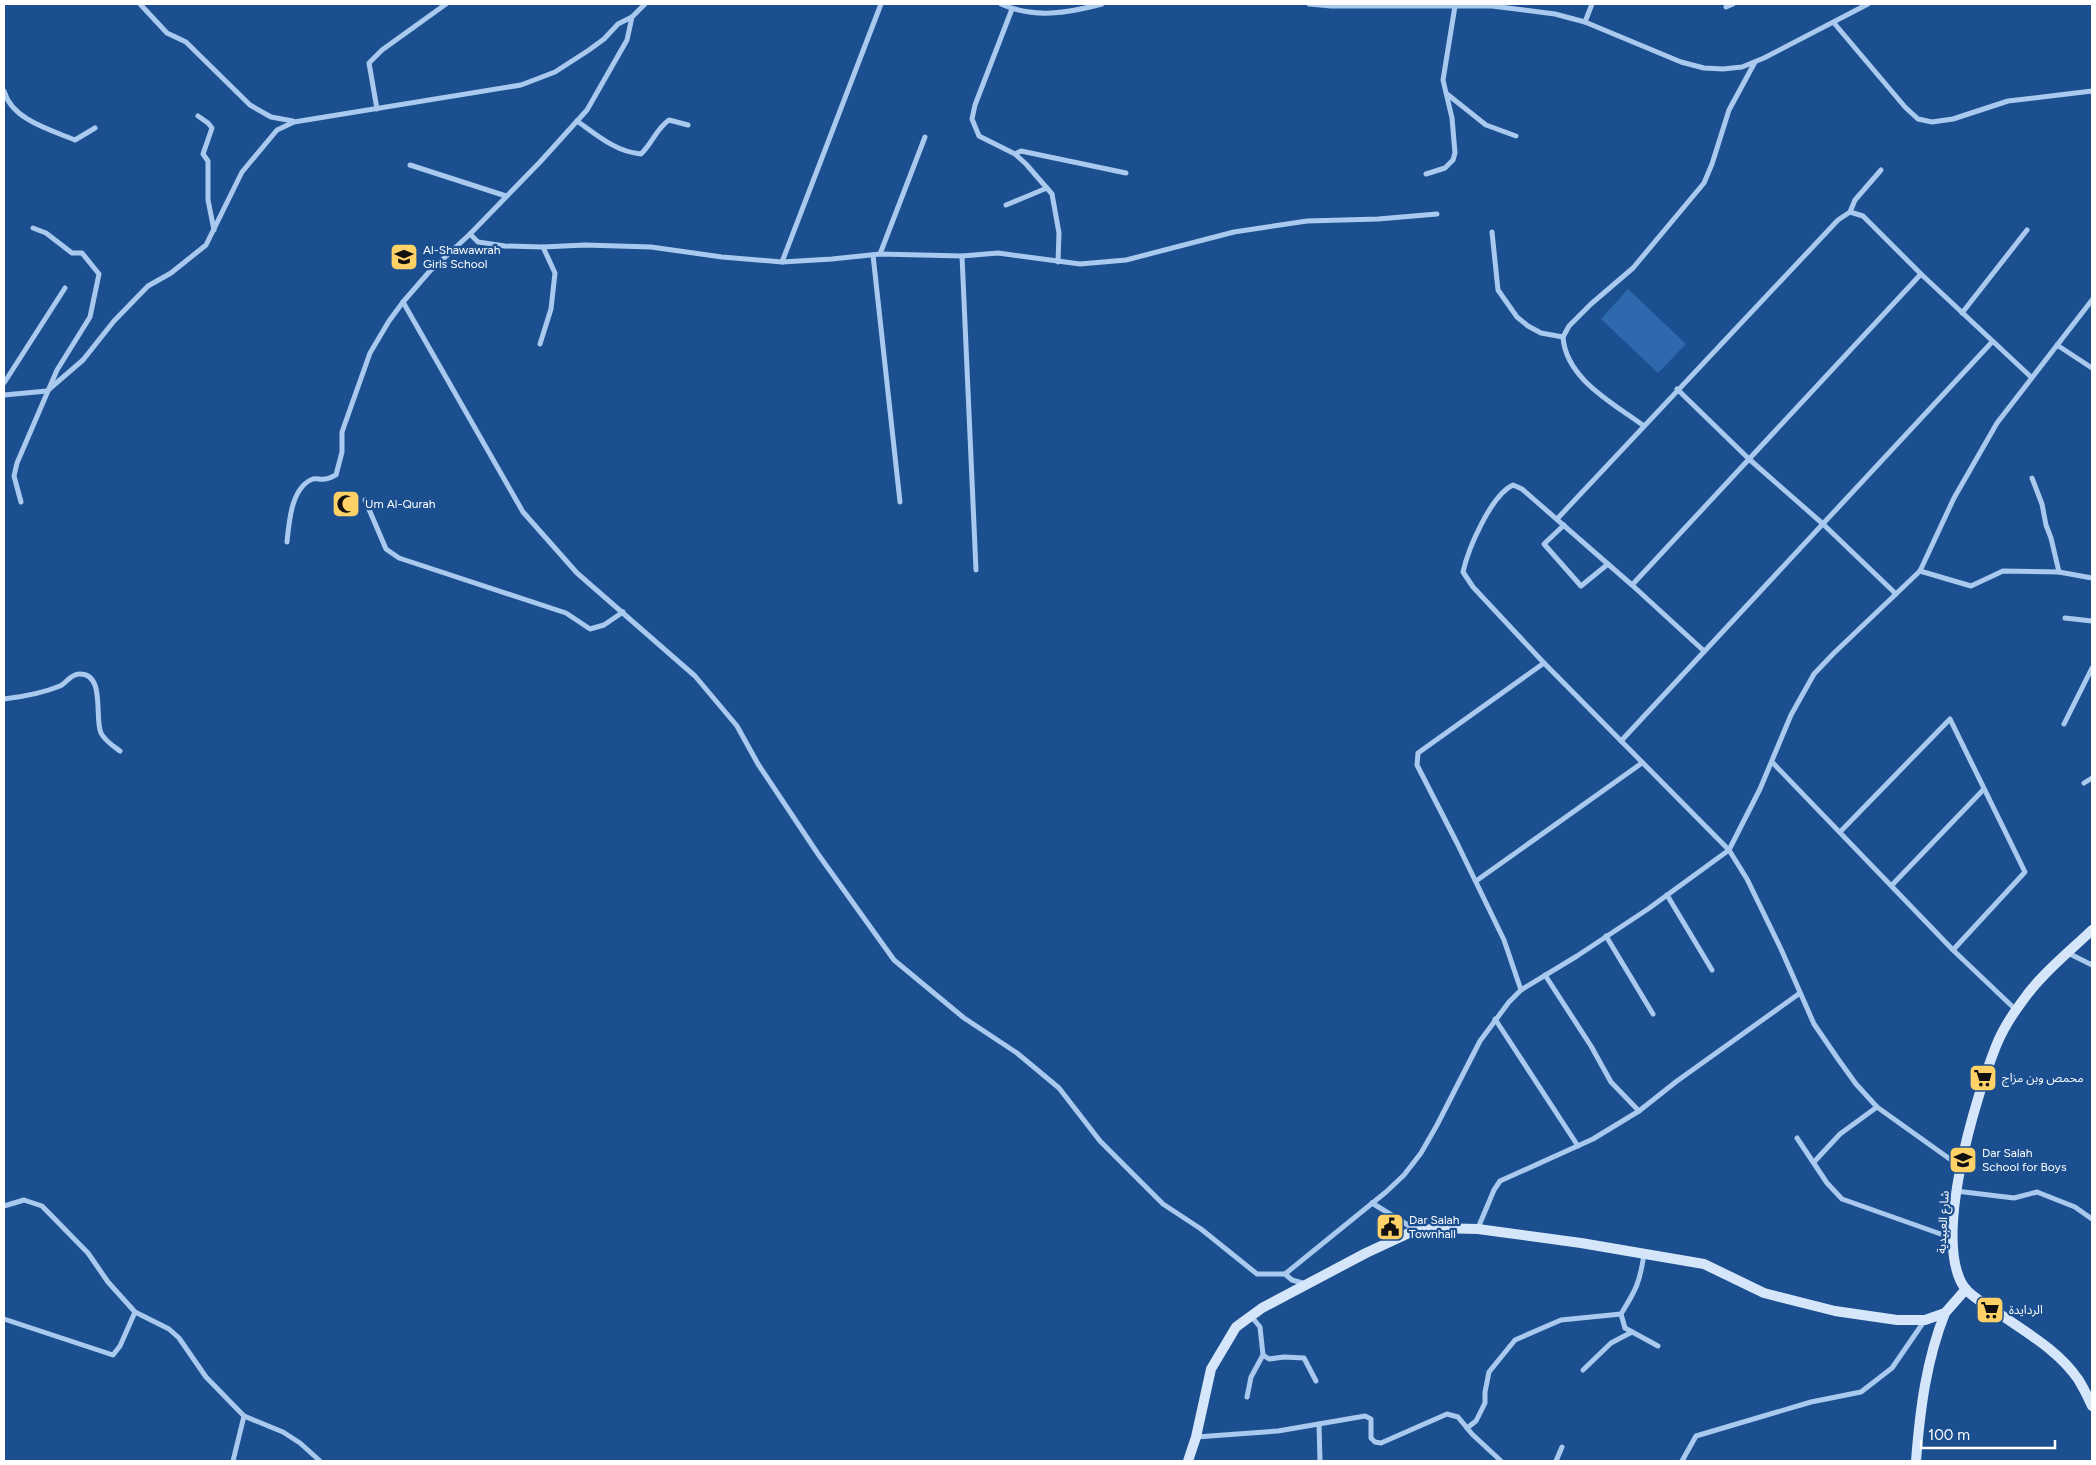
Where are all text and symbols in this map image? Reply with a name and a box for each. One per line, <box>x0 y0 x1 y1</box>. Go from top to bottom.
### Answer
school or university icon: Al-Shawawrah Girls School <box>389 242 419 272</box>
place label: Al-Shawawrah Girls School <box>423 243 501 271</box>
mosque icon: Um Al-Qurah <box>331 489 361 519</box>
place label: Um Al-Qurah <box>365 497 436 511</box>
supermarket icon: محمص وبن مزاج <box>1968 1063 1998 1093</box>
place label: محمص وبن مزاج <box>2002 1071 2084 1087</box>
school or university icon: Dar Salah School for Boys <box>1948 1145 1978 1175</box>
place label: Dar Salah School for Boys <box>1982 1146 2067 1174</box>
street label: شارع العبيدية <box>1934 1190 1954 1254</box>
public building icon: Dar Salah Townhall <box>1375 1212 1405 1242</box>
place label: Dar Salah Townhall <box>1409 1213 1460 1241</box>
supermarket icon: الردايدة <box>1975 1295 2005 1325</box>
place label: الردايدة <box>2009 1303 2043 1317</box>
scale bar <box>1921 1418 2055 1450</box>
text: 100 m <box>1928 1426 1970 1444</box>

